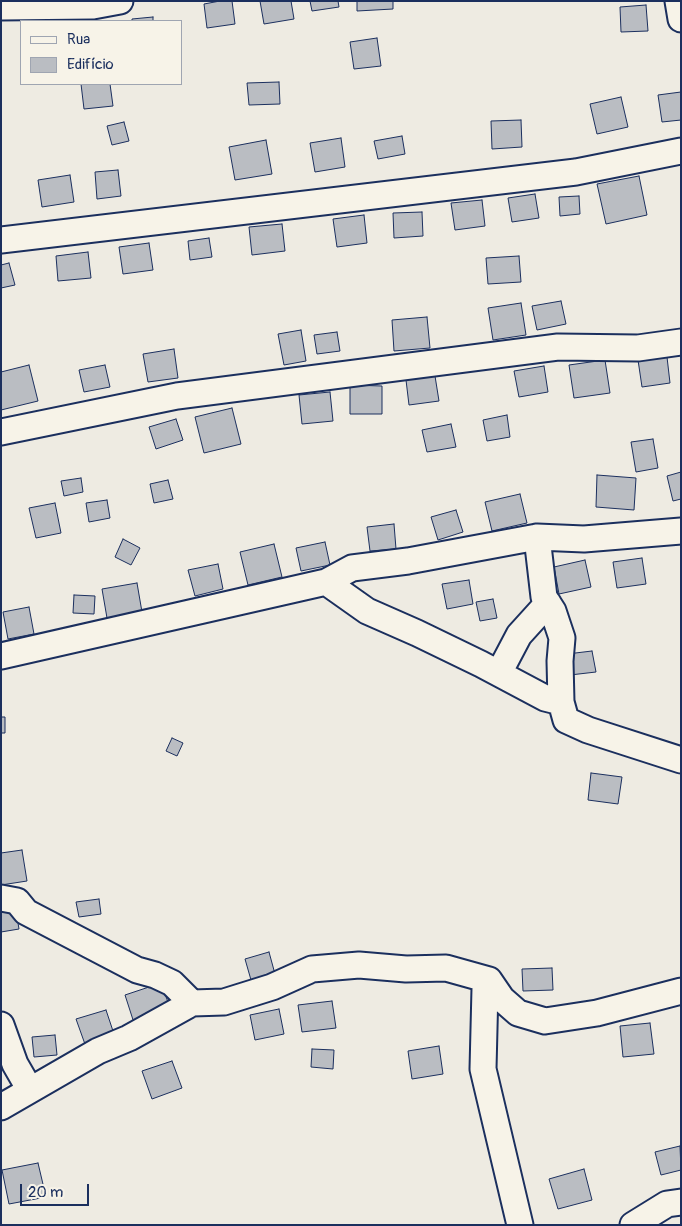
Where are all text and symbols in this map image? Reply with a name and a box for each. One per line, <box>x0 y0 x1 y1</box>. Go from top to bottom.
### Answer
legend <box>20 20 182 85</box>
text: Rua <box>67 30 90 49</box>
text: Edifício <box>67 55 113 74</box>
scale bar <box>22 1174 91 1206</box>
text: 20 m <box>28 1183 63 1202</box>

